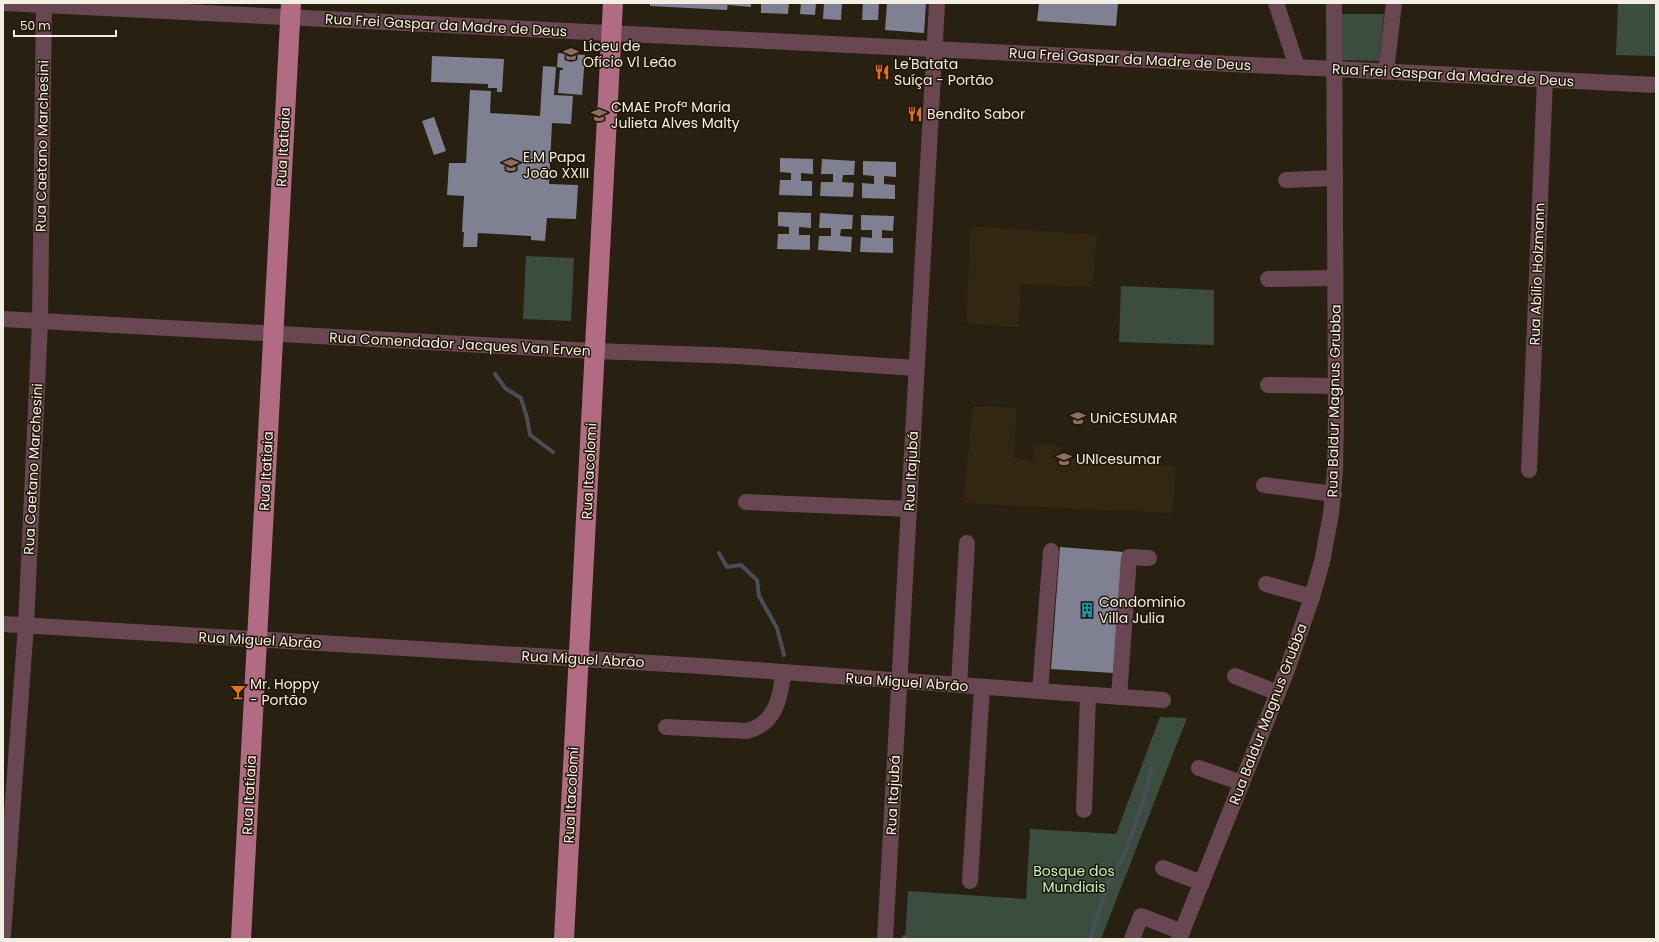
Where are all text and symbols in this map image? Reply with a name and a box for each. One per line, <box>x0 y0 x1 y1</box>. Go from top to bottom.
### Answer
street label: Rua Frei Gaspar da Madre de Deus <box>324 9 568 41</box>
scale bar <box>14 12 116 38</box>
text: 50 m <box>20 17 51 34</box>
place label: Líceu de Ofício Vl Leão <box>583 36 677 72</box>
street label: Rua Frei Gaspar da Madre de Deus <box>1008 43 1252 75</box>
school or university icon: Líceu de Ofício Vl Leão <box>562 45 580 63</box>
place label: Le'Batata Suíça - Portão <box>894 54 994 90</box>
street label: Rua Frei Gaspar da Madre de Deus <box>1331 59 1575 91</box>
street label: Rua Caetano Marchesini <box>31 60 53 232</box>
restaurant icon: Le'Batata Suíça - Portão <box>873 63 891 81</box>
place label: CMAE Profª Maria Julieta Alves Malty <box>611 97 740 133</box>
place label: Bendito Sabor <box>927 104 1025 124</box>
restaurant icon: Bendito Sabor <box>906 105 924 123</box>
school or university icon: CMAE Profª Maria Julieta Alves Malty <box>590 106 608 124</box>
street label: Rua Itatiaia <box>271 107 295 187</box>
place label: E.M Papa João XXIII <box>523 147 589 183</box>
school or university icon: E.M Papa João XXIII <box>502 156 520 174</box>
street label: Rua Abílio Holzmann <box>1525 202 1549 346</box>
street label: Rua Baldur Magnus Grubba <box>1322 304 1346 498</box>
street label: Rua Comendador Jacques Van Erven <box>329 327 591 361</box>
street label: Rua Caetano Marchesini <box>19 383 47 555</box>
place label: UniCESUMAR <box>1090 408 1178 428</box>
school or university icon: UniCESUMAR <box>1069 409 1087 427</box>
street label: Rua Itacolomi <box>576 422 602 520</box>
street label: Rua Itatiaia <box>254 431 278 511</box>
street label: Rua Itajubá <box>899 431 923 511</box>
place label: UNIcesumar <box>1076 449 1161 469</box>
school or university icon: UNIcesumar <box>1055 450 1073 468</box>
place label: Condominio Villa Julia <box>1099 592 1185 628</box>
building icon: Condominio Villa Julia <box>1078 601 1096 619</box>
street label: Rua Baldur Magnus Grubba <box>1224 620 1312 808</box>
street label: Rua Miguel Abrão <box>198 627 322 653</box>
street label: Rua Miguel Abrão <box>521 646 645 672</box>
street label: Rua Miguel Abrão <box>845 668 969 696</box>
place label: Mr. Hoppy - Portão <box>250 674 320 710</box>
bar icon: Mr. Hoppy - Portão <box>229 683 247 701</box>
street label: Rua Itacolomi <box>558 746 584 844</box>
street label: Rua Itatiaia <box>237 755 261 835</box>
street label: Rua Itajubá <box>881 755 905 835</box>
park label: Bosque dos Mundiais <box>1033 861 1115 897</box>

